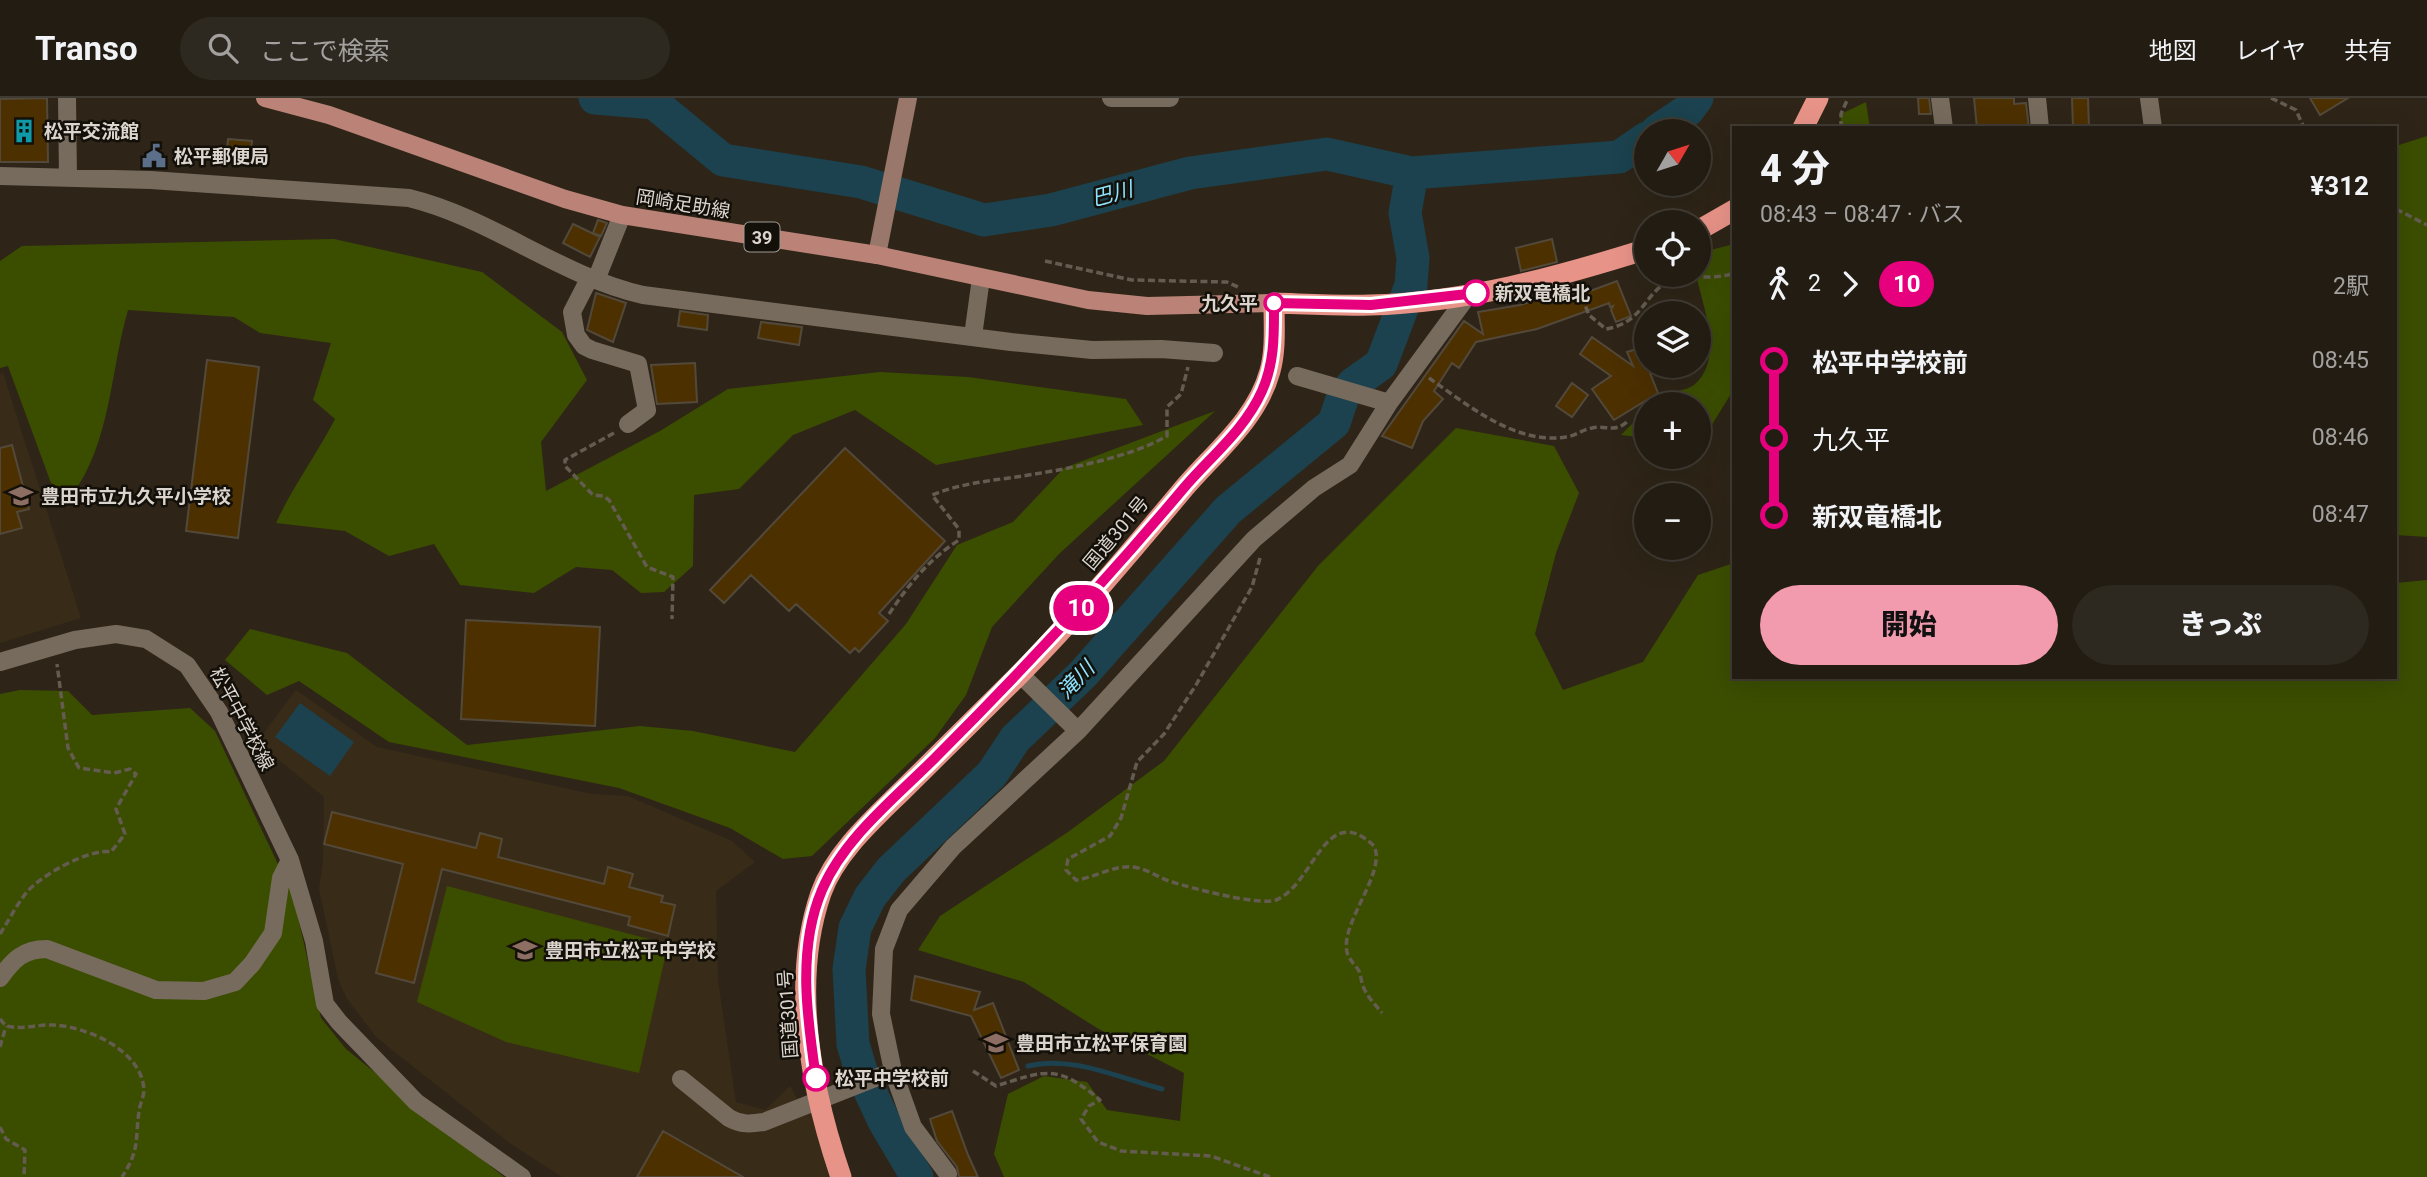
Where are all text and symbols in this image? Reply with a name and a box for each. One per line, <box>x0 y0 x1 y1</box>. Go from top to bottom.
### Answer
search box <box>180 17 670 80</box>
text: Transo <box>35 29 138 68</box>
icon: search <box>204 29 242 67</box>
text: ここで検索 <box>260 36 390 66</box>
text: 地図 <box>2149 37 2197 65</box>
text: レイヤ <box>2235 37 2306 65</box>
text: 共有 <box>2344 37 2392 65</box>
building icon: 松平交流館 <box>10 117 38 145</box>
north arrow <box>1634 119 1712 196</box>
map controls <box>1634 119 1711 560</box>
place label: 松平交流館 <box>44 120 139 143</box>
public building icon: 松平郵便局 <box>140 142 168 170</box>
place label: 松平郵便局 <box>174 145 269 168</box>
text: 4 分 <box>1760 147 1829 191</box>
text: ¥312 <box>2310 171 2369 201</box>
water label: 巴川 <box>1089 176 1137 211</box>
street label: 岡崎足助線 <box>634 185 732 223</box>
text: 08:43 – 08:47 · バス <box>1760 201 1964 228</box>
button: locate <box>1634 210 1711 287</box>
road number: 39 <box>744 222 780 252</box>
icon: walk <box>1760 265 1798 303</box>
icon: forward <box>1831 265 1869 303</box>
text: 2 <box>1808 270 1821 297</box>
text: 10 <box>1893 270 1920 298</box>
text: 2駅 <box>2333 273 2369 300</box>
marker: 新双竜橋北 <box>1463 280 1489 306</box>
place label: 新双竜橋北 <box>1495 282 1590 305</box>
place label: 九久平 <box>1201 292 1258 315</box>
marker: 九久平 <box>1264 293 1284 313</box>
button: layers <box>1634 301 1711 378</box>
text: 08:45 <box>2312 347 2369 374</box>
text: 松平中学校前 <box>1812 348 1968 378</box>
button: + <box>1634 392 1711 469</box>
text: 08:46 <box>2312 424 2369 451</box>
text: 九久平 <box>1812 425 1890 455</box>
school or university icon: 豊田市立九久平小学校 <box>7 482 35 510</box>
button: − <box>1634 483 1711 560</box>
place label: 豊田市立九久平小学校 <box>41 485 231 508</box>
street label: 国道301号 <box>1079 492 1153 574</box>
text: 08:47 <box>2312 501 2369 528</box>
text: 新双竜橋北 <box>1812 502 1942 532</box>
line badge: 10 <box>1050 585 1112 631</box>
button: 開始 <box>1760 585 2058 665</box>
button: きっぷ <box>2072 585 2369 665</box>
text: 10 <box>1067 594 1095 622</box>
water label: 滝川 <box>1053 655 1101 703</box>
street label: 松平中学校線 <box>205 663 279 775</box>
school or university icon: 豊田市立松平中学校 <box>511 936 539 964</box>
place label: 豊田市立松平中学校 <box>545 939 716 962</box>
street label: 国道301号 <box>773 969 803 1059</box>
school or university icon: 豊田市立松平保育園 <box>982 1029 1010 1057</box>
place label: 豊田市立松平保育園 <box>1016 1032 1187 1055</box>
marker: 松平中学校前 <box>803 1065 829 1091</box>
place label: 松平中学校前 <box>835 1067 949 1090</box>

